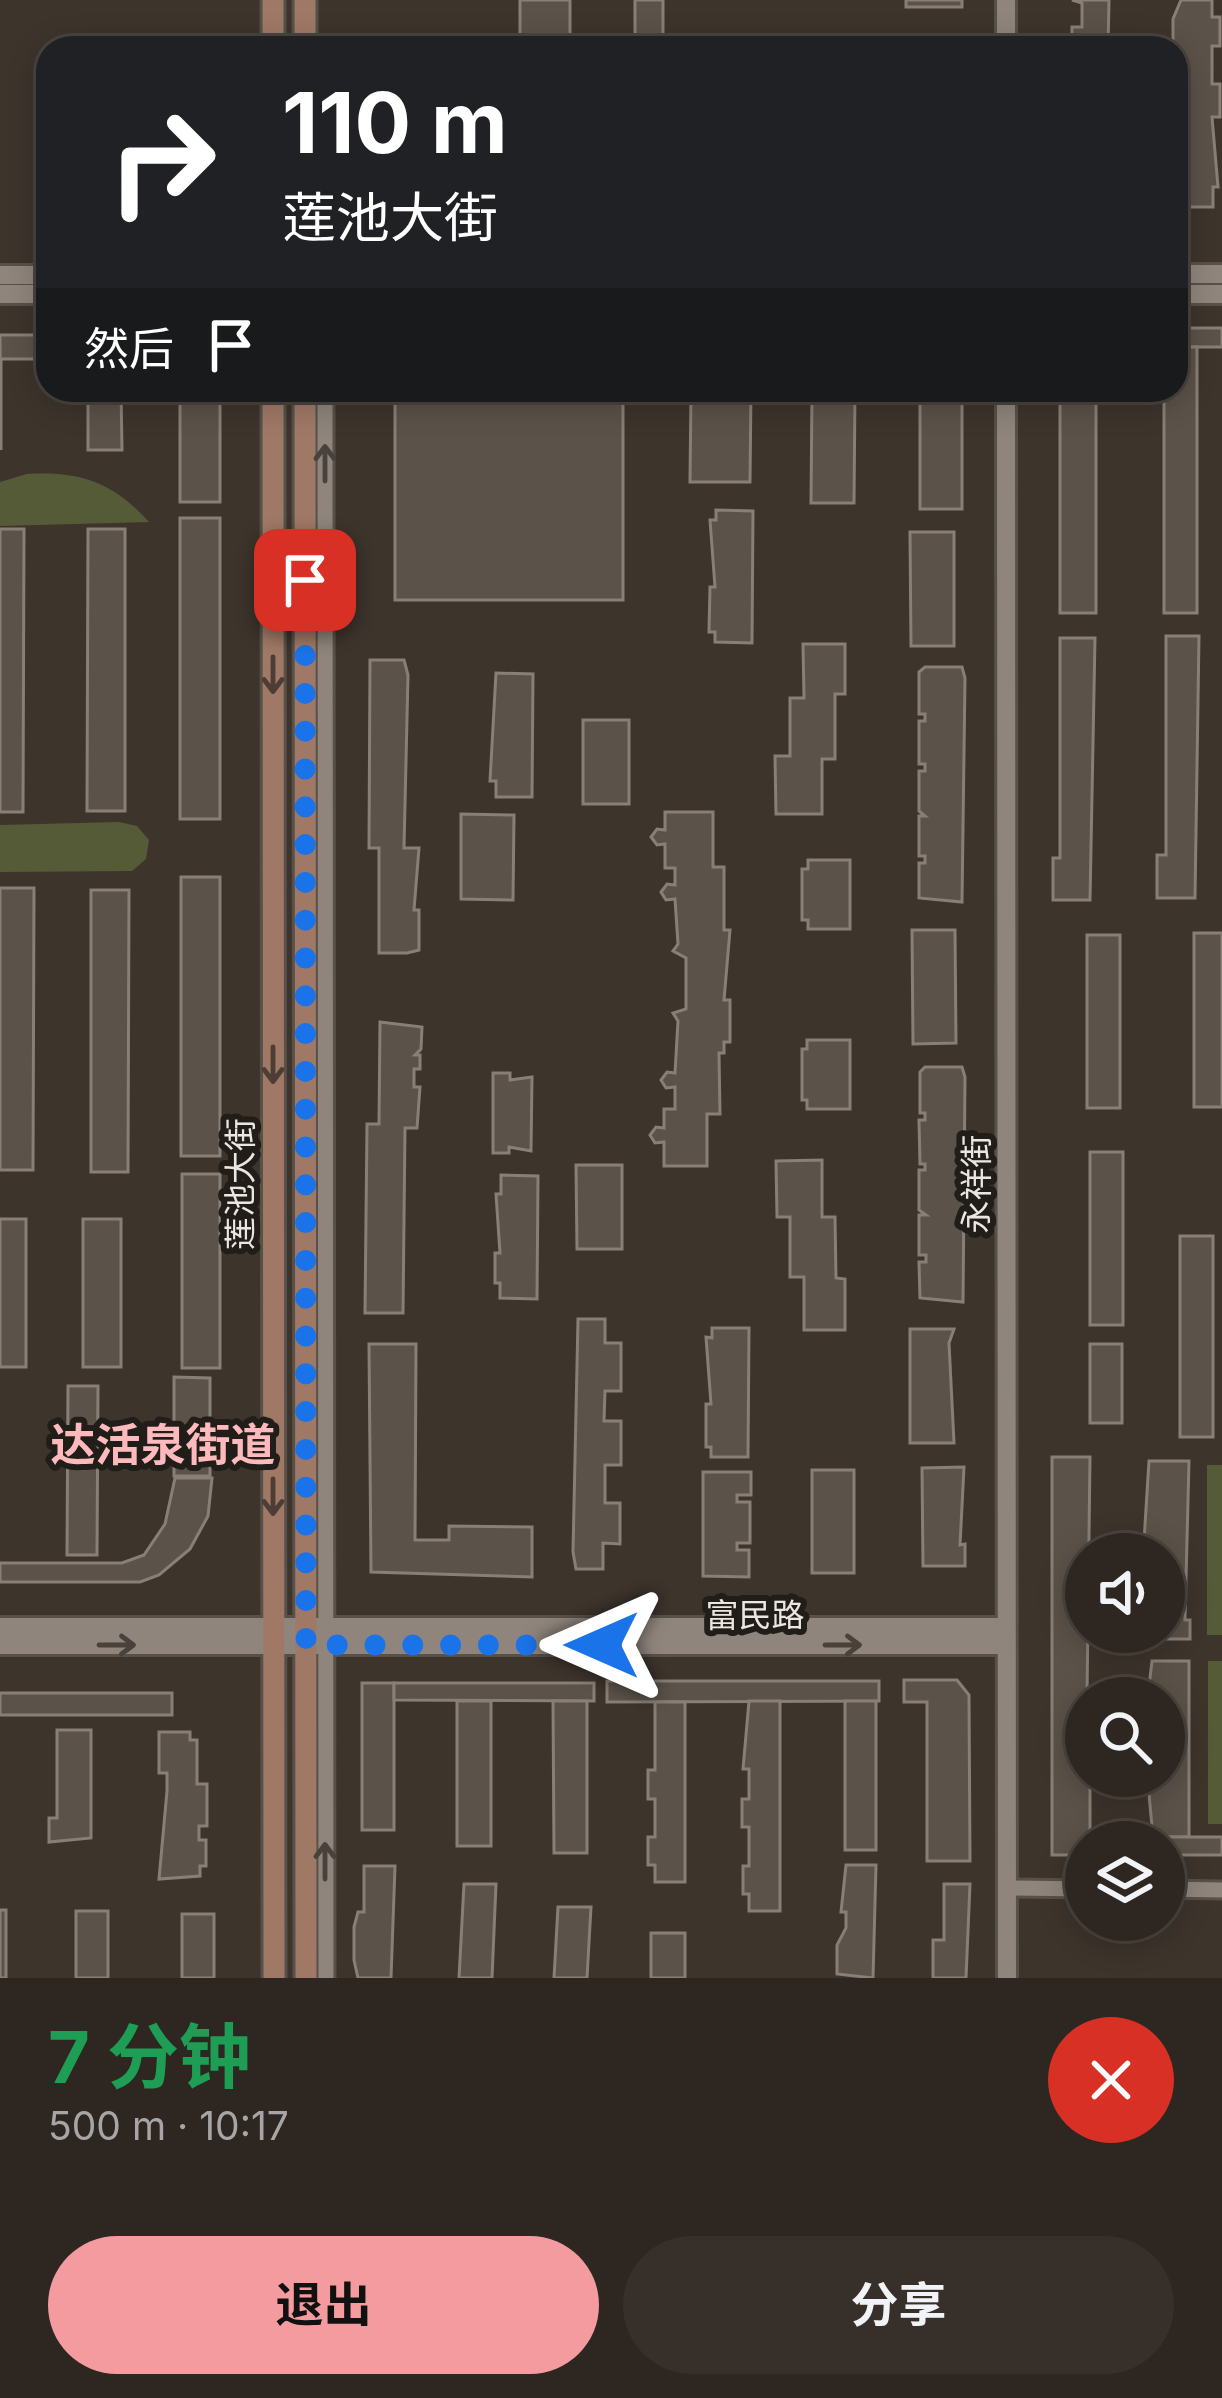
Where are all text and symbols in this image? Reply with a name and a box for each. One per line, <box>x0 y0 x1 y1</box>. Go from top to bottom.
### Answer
text: 110 m <box>282 72 508 173</box>
icon: right <box>84 84 240 240</box>
text: 莲池大街 <box>282 185 498 250</box>
icon: arrive <box>198 312 264 378</box>
text: 然后 <box>84 321 174 376</box>
one-way arrow <box>314 444 336 483</box>
pin <box>254 529 356 631</box>
icon: arrive <box>272 547 338 613</box>
one-way arrow <box>262 655 284 694</box>
one-way arrow <box>262 1045 284 1084</box>
street label: 莲池大街 <box>220 1118 260 1250</box>
street label: 永祥街 <box>956 1135 996 1234</box>
district label: 达活泉街道 <box>50 1417 276 1472</box>
one-way arrow <box>262 1477 284 1516</box>
map controls <box>1065 1533 1185 1941</box>
button: sound <box>1065 1533 1185 1653</box>
position arrow <box>539 1582 665 1708</box>
street label: 富民路 <box>706 1595 805 1635</box>
one-way arrow <box>97 1634 136 1656</box>
one-way arrow <box>823 1634 862 1656</box>
button: search <box>1065 1677 1185 1797</box>
button: layers <box>1065 1821 1185 1941</box>
one-way arrow <box>314 1842 336 1881</box>
text: 7 分钟 <box>48 2013 251 2100</box>
button: close <box>1048 2017 1174 2143</box>
text: 500 m · 10:17 <box>48 2102 289 2149</box>
button: 退出 <box>48 2236 599 2374</box>
button: 分享 <box>623 2236 1174 2374</box>

